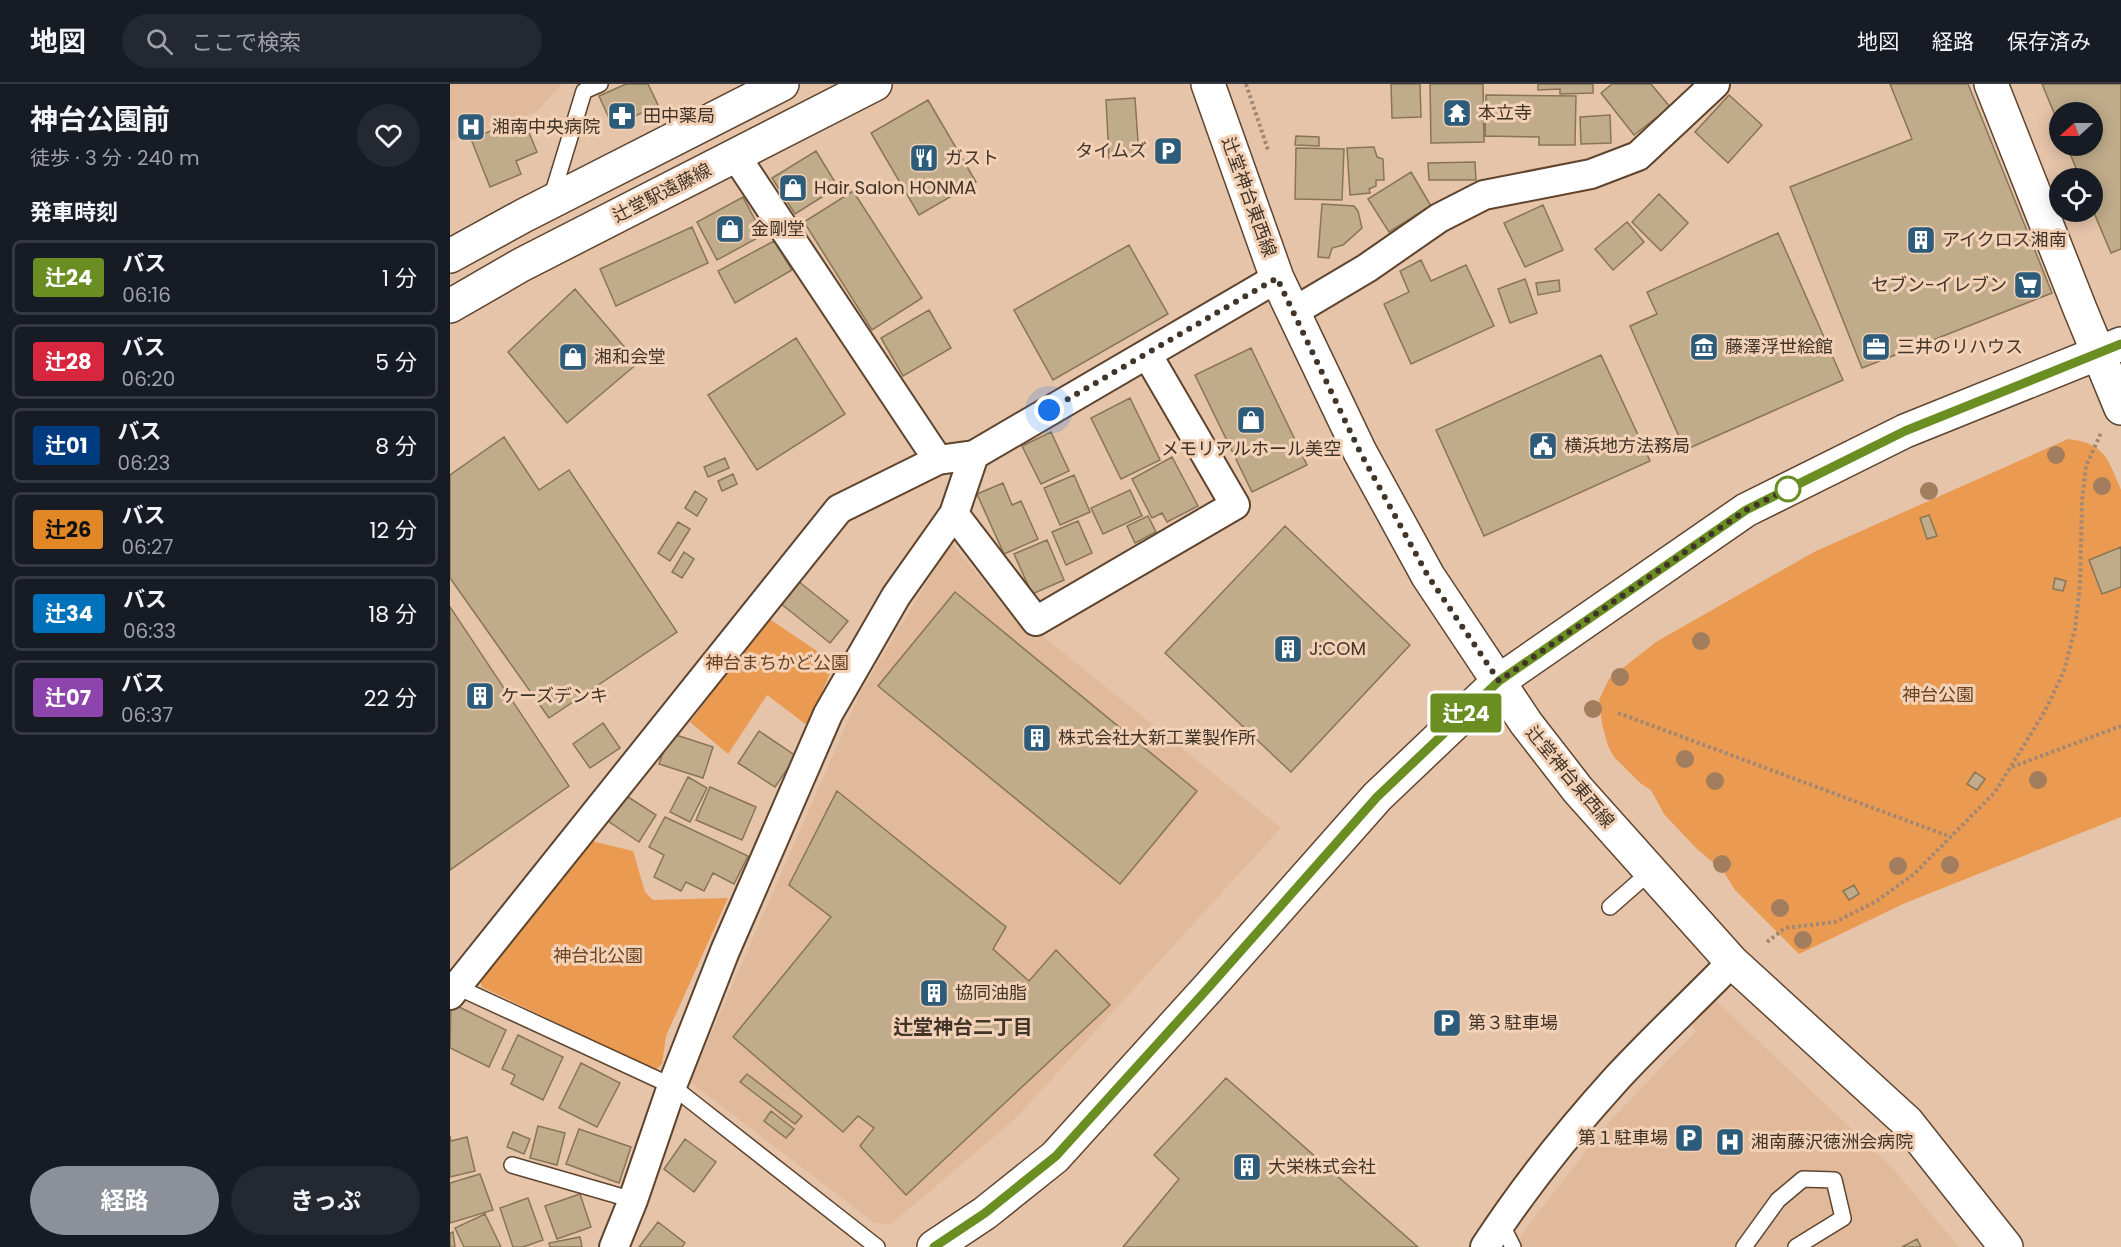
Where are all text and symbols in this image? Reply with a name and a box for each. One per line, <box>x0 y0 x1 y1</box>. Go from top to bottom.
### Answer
search box <box>122 14 542 68</box>
text: 地図 <box>30 22 86 61</box>
icon: search <box>143 25 176 58</box>
text: ここで検索 <box>191 27 301 58</box>
text: 地図 <box>1857 27 1899 56</box>
text: 経路 <box>1932 27 1974 56</box>
text: 保存済み <box>2007 27 2091 56</box>
temple icon: 本立寺 <box>1441 97 1473 129</box>
text: 神台公園前 <box>30 100 170 139</box>
pharmacy icon: 田中薬局 <box>606 100 638 132</box>
place label: 本立寺 <box>1478 100 1532 125</box>
north arrow <box>2049 102 2103 156</box>
map controls <box>2049 102 2103 222</box>
place label: 田中薬局 <box>643 103 715 128</box>
button: heart <box>357 104 420 167</box>
hospital icon: 湘南中央病院 <box>455 111 487 143</box>
place label: 湘南中央病院 <box>492 114 600 139</box>
street label: 辻堂神台東西線 <box>1216 133 1283 260</box>
parking icon: タイムズ <box>1152 135 1184 167</box>
place label: タイムズ <box>1075 138 1147 163</box>
restaurant icon: ガスト <box>908 142 940 174</box>
text: 徒歩 · 3 分 · 240 m <box>30 144 200 172</box>
place label: ガスト <box>945 145 999 170</box>
street label: 辻堂駅遠藤線 <box>608 157 716 228</box>
button: locate <box>2049 168 2103 222</box>
shop icon: Hair Salon HONMA <box>777 172 809 204</box>
place label: Hair Salon HONMA <box>814 175 976 200</box>
text: 発車時刻 <box>30 197 118 228</box>
shop icon: 金剛堂 <box>714 213 746 245</box>
place label: 金剛堂 <box>751 216 805 241</box>
building icon: アイクロス湘南 <box>1905 224 1937 256</box>
place label: アイクロス湘南 <box>1942 227 2067 252</box>
text: バス <box>122 248 166 279</box>
text: 辻24 <box>45 263 92 292</box>
text: 1 分 <box>382 263 417 294</box>
supermarket icon: セブン-イレブン <box>2012 269 2044 301</box>
place label: セブン-イレブン <box>1871 272 2007 297</box>
text: 06:16 <box>122 281 171 309</box>
museum icon: 藤澤浮世絵館 <box>1688 331 1720 363</box>
office icon: 三井のリハウス <box>1860 331 1892 363</box>
text: バス <box>122 332 166 363</box>
place label: 藤澤浮世絵館 <box>1725 334 1833 359</box>
place label: 三井のリハウス <box>1897 334 2023 359</box>
shop icon: 湘和会堂 <box>557 341 589 373</box>
place label: 湘和会堂 <box>594 344 666 369</box>
text: 辻28 <box>45 347 92 376</box>
text: 5 分 <box>375 347 417 378</box>
text: 06:20 <box>122 365 175 393</box>
your location <box>1034 395 1064 425</box>
shop icon: メモリアルホール美空 <box>1235 404 1267 436</box>
text: バス <box>118 416 162 447</box>
public building icon: 横浜地方法務局 <box>1527 430 1559 462</box>
text: 辻01 <box>45 431 88 460</box>
text: 8 分 <box>375 431 417 462</box>
place label: 横浜地方法務局 <box>1564 433 1690 458</box>
place label: メモリアルホール美空 <box>1161 436 1341 461</box>
text: 06:23 <box>118 449 170 477</box>
unlabelled marker <box>1775 476 1801 502</box>
text: バス <box>121 500 165 531</box>
text: 辻26 <box>45 515 91 544</box>
text: 12 分 <box>369 515 417 546</box>
text: 06:27 <box>121 533 173 561</box>
text: バス <box>123 584 167 615</box>
text: 辻34 <box>45 599 93 628</box>
text: 18 分 <box>368 599 417 630</box>
text: 06:33 <box>123 617 176 645</box>
building icon: J:COM <box>1272 633 1304 665</box>
place label: J:COM <box>1309 636 1366 661</box>
park label: 神台まちかど公園 <box>705 650 849 675</box>
text: バス <box>121 668 165 699</box>
building icon: ケーズデンキ <box>464 680 496 712</box>
park label: 神台公園 <box>1902 682 1974 707</box>
text: 辻07 <box>45 683 91 712</box>
text: 22 分 <box>364 683 417 714</box>
place label: ケーズデンキ <box>501 683 608 708</box>
line badge: 辻24 <box>1432 694 1500 732</box>
text: 辻24 <box>1442 699 1490 728</box>
text: 06:37 <box>121 701 173 729</box>
street label: 辻堂神台東西線 <box>1520 720 1620 833</box>
building icon: 株式会社大新工業製作所 <box>1021 722 1053 754</box>
place label: 株式会社大新工業製作所 <box>1058 725 1256 750</box>
park label: 神台北公園 <box>553 943 643 968</box>
building icon: 協同油脂 <box>918 977 950 1009</box>
place label: 協同油脂 <box>955 980 1027 1005</box>
parking icon: 第３駐車場 <box>1431 1007 1463 1039</box>
place label: 第３駐車場 <box>1468 1010 1558 1035</box>
district label: 辻堂神台二丁目 <box>893 1013 1033 1041</box>
parking icon: 第１駐車場 <box>1673 1122 1705 1154</box>
place label: 第１駐車場 <box>1578 1125 1668 1150</box>
hospital icon: 湘南藤沢徳洲会病院 <box>1714 1126 1746 1158</box>
place label: 湘南藤沢徳洲会病院 <box>1751 1129 1913 1154</box>
building icon: 大栄株式会社 <box>1231 1151 1263 1183</box>
place label: 大栄株式会社 <box>1268 1154 1376 1179</box>
button: 経路 <box>30 1166 219 1235</box>
button: きっぷ <box>231 1166 420 1235</box>

